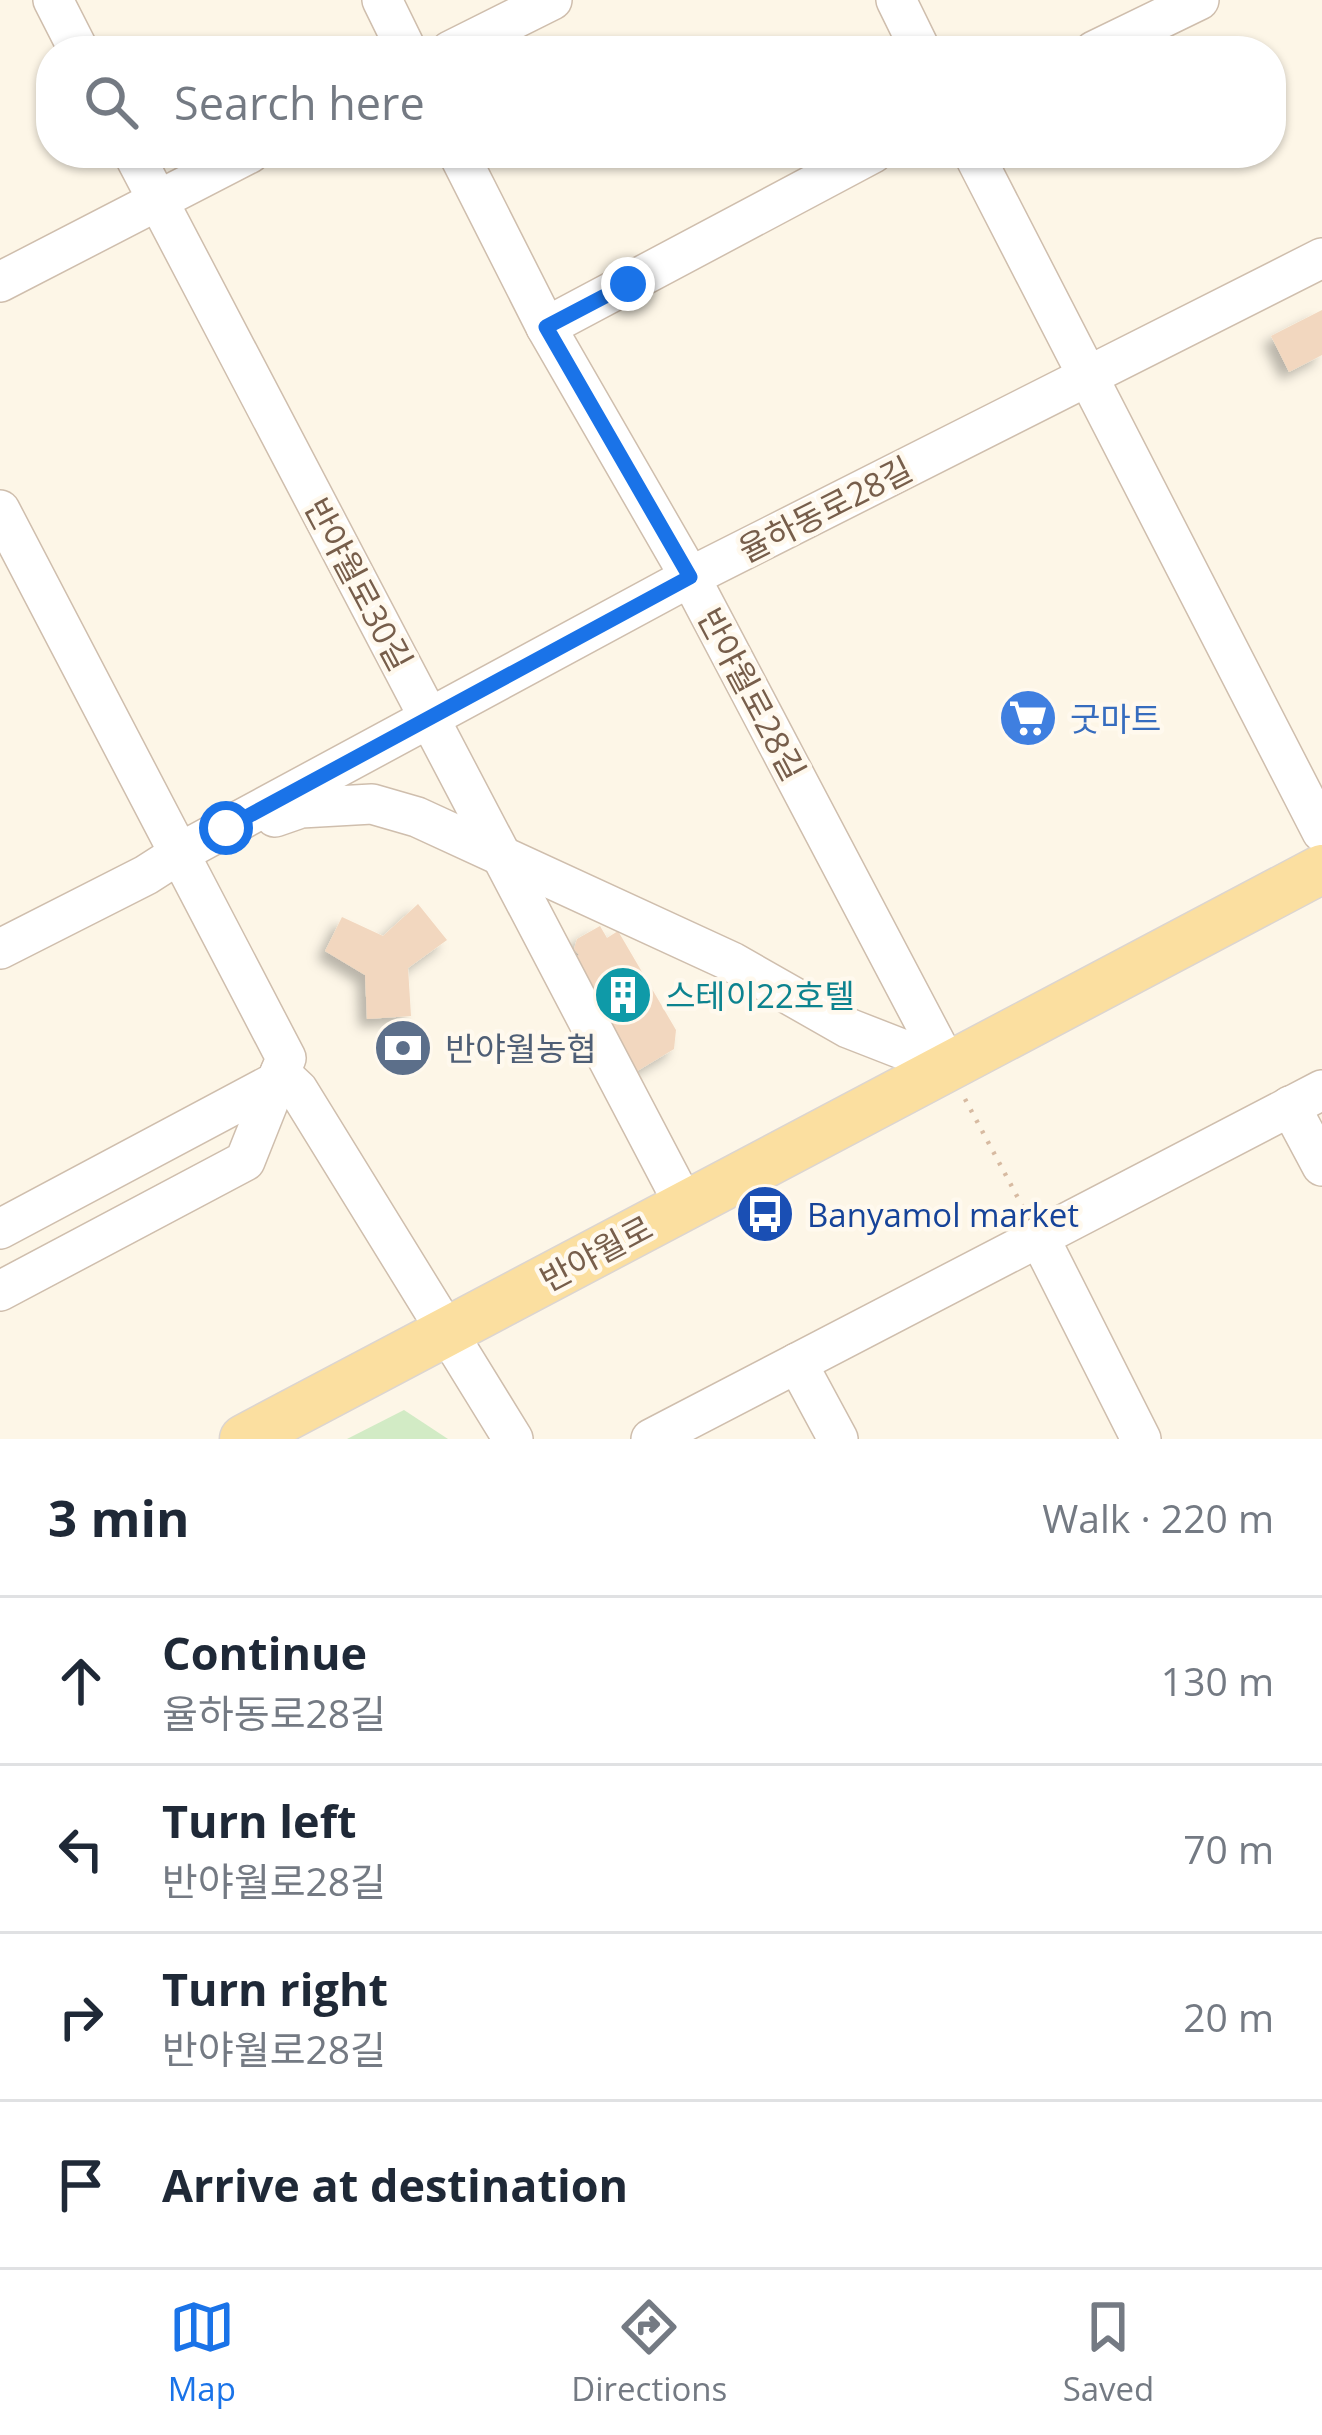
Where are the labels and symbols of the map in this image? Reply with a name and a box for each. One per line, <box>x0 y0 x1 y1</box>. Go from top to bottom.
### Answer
route end <box>601 257 655 311</box>
street label: 율하동로28길 <box>730 446 920 572</box>
street label: 반야월로30길 <box>295 490 423 678</box>
street label: 반야월로28길 <box>688 600 816 788</box>
supermarket icon: 굿마트 <box>997 687 1059 749</box>
place label: 굿마트 <box>1070 696 1161 741</box>
route start <box>199 801 253 855</box>
building icon: 스테이22호텔 <box>592 964 654 1026</box>
place label: 스테이22호텔 <box>665 973 855 1018</box>
bank icon: 반야월농협 <box>372 1017 434 1079</box>
place label: 반야월농협 <box>445 1026 597 1071</box>
bus stop icon: Banyamol market <box>734 1183 796 1245</box>
place label: Banyamol market <box>807 1192 1079 1237</box>
street label: 반야월로 <box>532 1205 660 1301</box>

